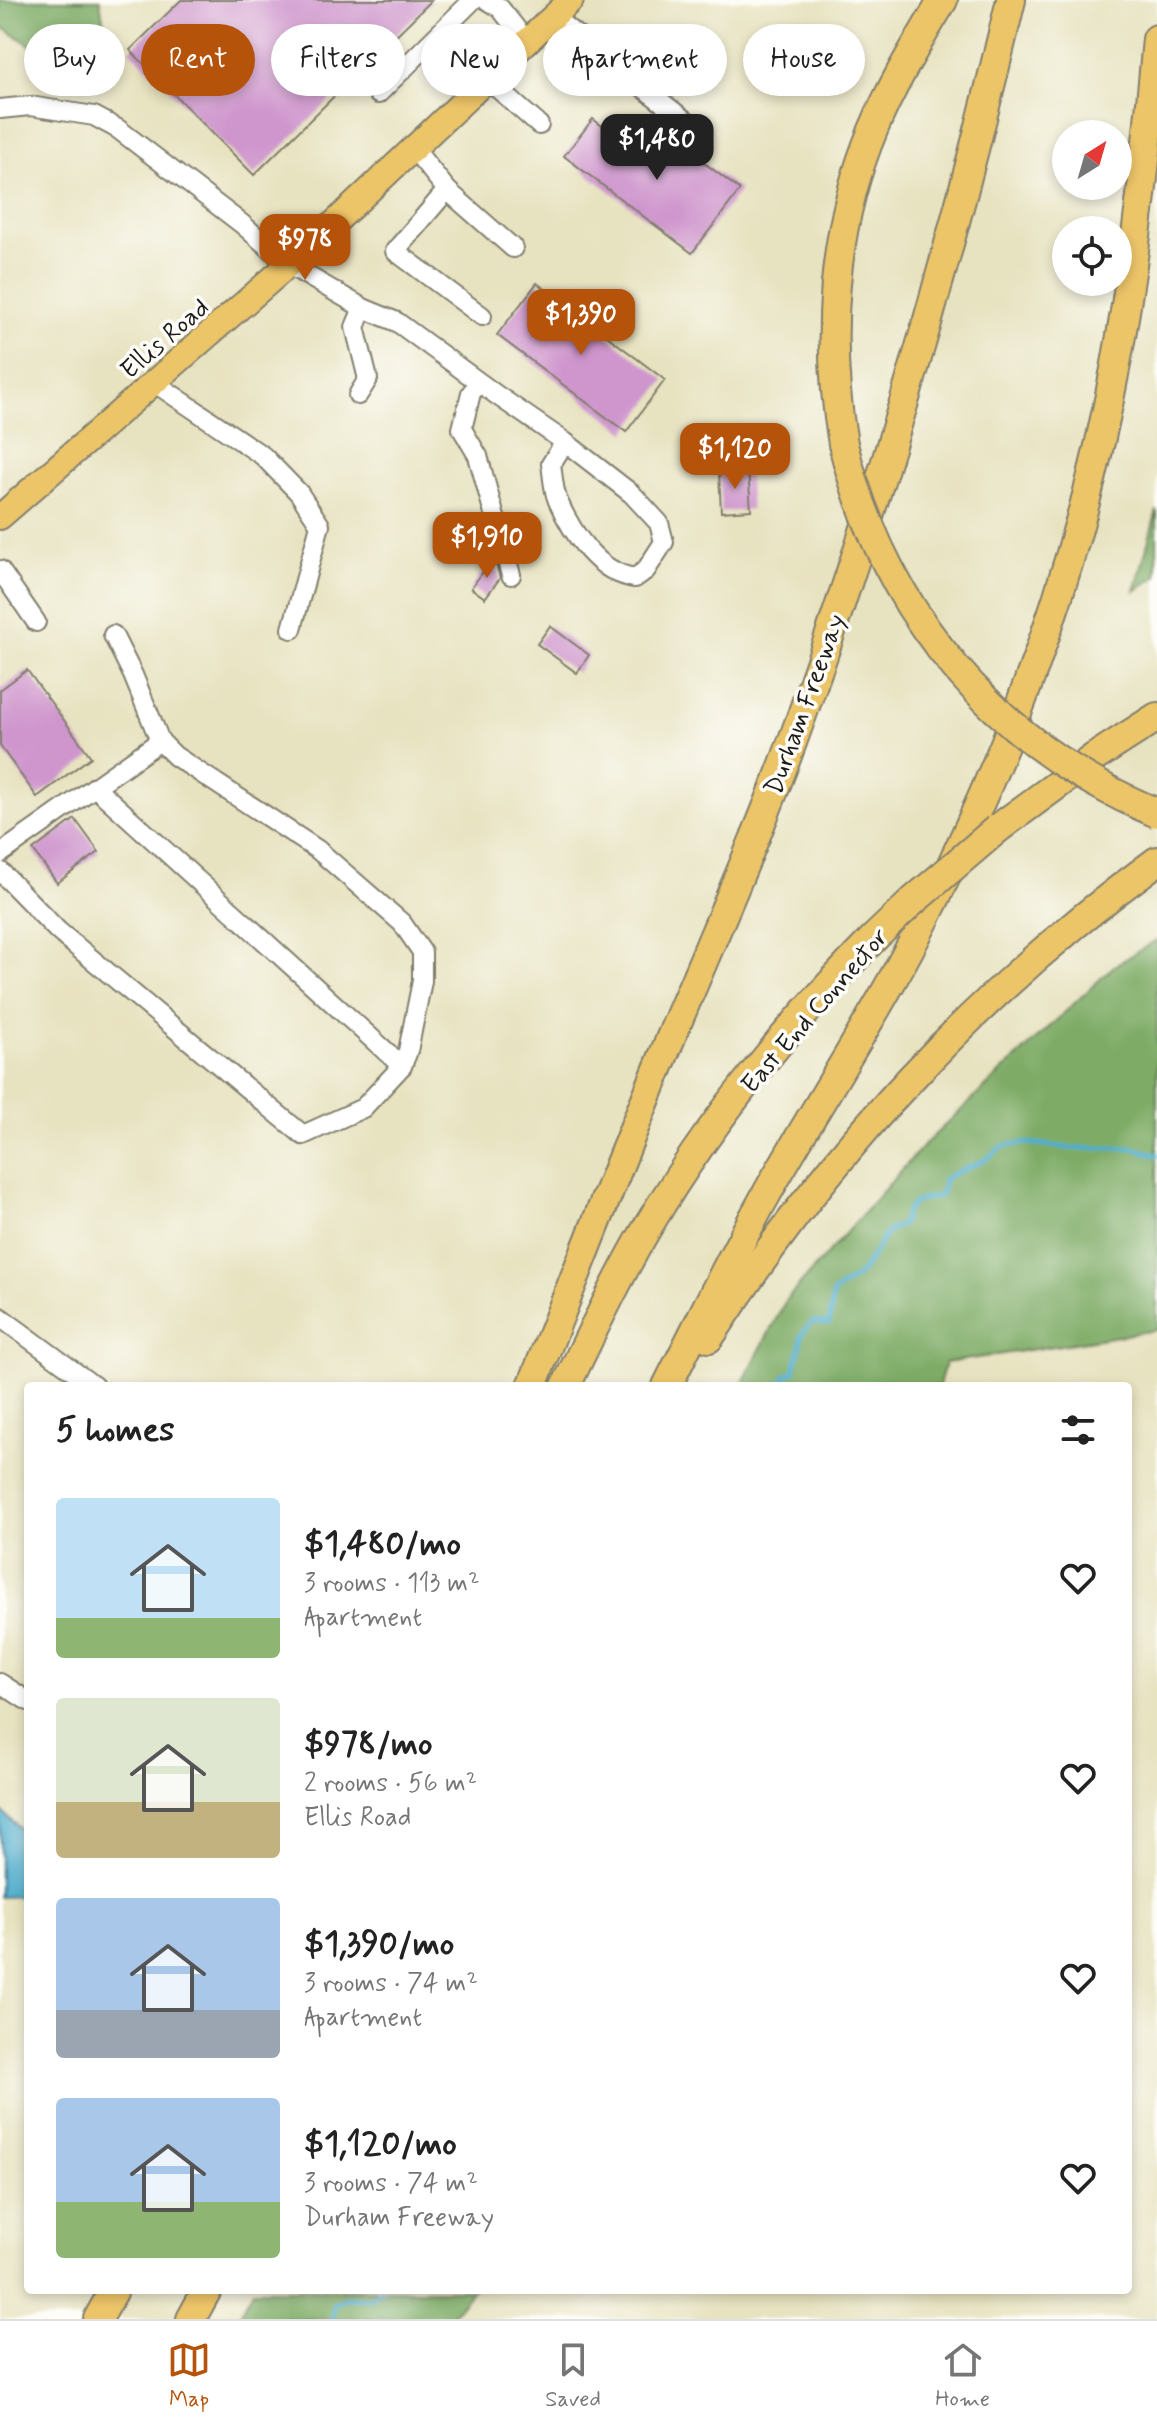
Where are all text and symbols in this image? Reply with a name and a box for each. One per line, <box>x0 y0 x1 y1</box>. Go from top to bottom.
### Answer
chip: Buy <box>24 24 125 96</box>
chip: Rent <box>141 24 255 96</box>
chip: Filters <box>271 24 405 96</box>
chip: New <box>421 24 527 96</box>
chip: Apartment <box>543 24 727 96</box>
chip: House <box>743 24 865 96</box>
pin: $1,480 <box>592 114 722 182</box>
north arrow <box>1052 120 1132 200</box>
map controls <box>1052 120 1132 296</box>
text: $1,480 <box>619 123 695 157</box>
pin: $978 <box>258 214 352 282</box>
button: locate <box>1052 216 1132 296</box>
text: $978 <box>277 223 333 257</box>
pin: $1,390 <box>516 289 646 357</box>
street label: Ellis Road <box>114 291 217 388</box>
text: $1,390 <box>545 298 617 332</box>
pin: $1,120 <box>670 423 800 491</box>
text: $1,120 <box>698 432 772 466</box>
pin: $1,910 <box>422 512 552 580</box>
text: $1,910 <box>451 521 523 555</box>
street label: Durham Freeway <box>757 610 854 800</box>
street label: East End Connector <box>734 921 897 1101</box>
text: 5 homes <box>56 1408 174 1453</box>
icon: filters <box>1056 1408 1100 1452</box>
text: $1,480/mo <box>304 1522 461 1567</box>
icon: home <box>120 1530 216 1626</box>
icon: heart <box>1056 1556 1100 1600</box>
text: 3 rooms · 113 m² <box>304 1567 480 1601</box>
text: Apartment <box>304 1601 422 1635</box>
text: $978/mo <box>304 1722 433 1767</box>
icon: home <box>120 1730 216 1826</box>
icon: heart <box>1056 1756 1100 1800</box>
text: 2 rooms · 56 m² <box>304 1767 477 1801</box>
text: Ellis Road <box>304 1801 411 1835</box>
text: $1,390/mo <box>304 1922 454 1967</box>
icon: home <box>120 1930 216 2026</box>
icon: heart <box>1056 1956 1100 2000</box>
text: 3 rooms · 74 m² <box>304 1967 478 2001</box>
text: Apartment <box>304 2001 422 2035</box>
text: $1,120/mo <box>304 2122 457 2167</box>
icon: home <box>120 2130 216 2226</box>
icon: heart <box>1056 2156 1100 2200</box>
text: 3 rooms · 74 m² <box>304 2167 478 2201</box>
text: Durham Freeway <box>304 2201 494 2235</box>
tab: Map <box>167 2338 211 2414</box>
tab: Saved <box>545 2338 601 2414</box>
tab: Home <box>935 2338 990 2414</box>

